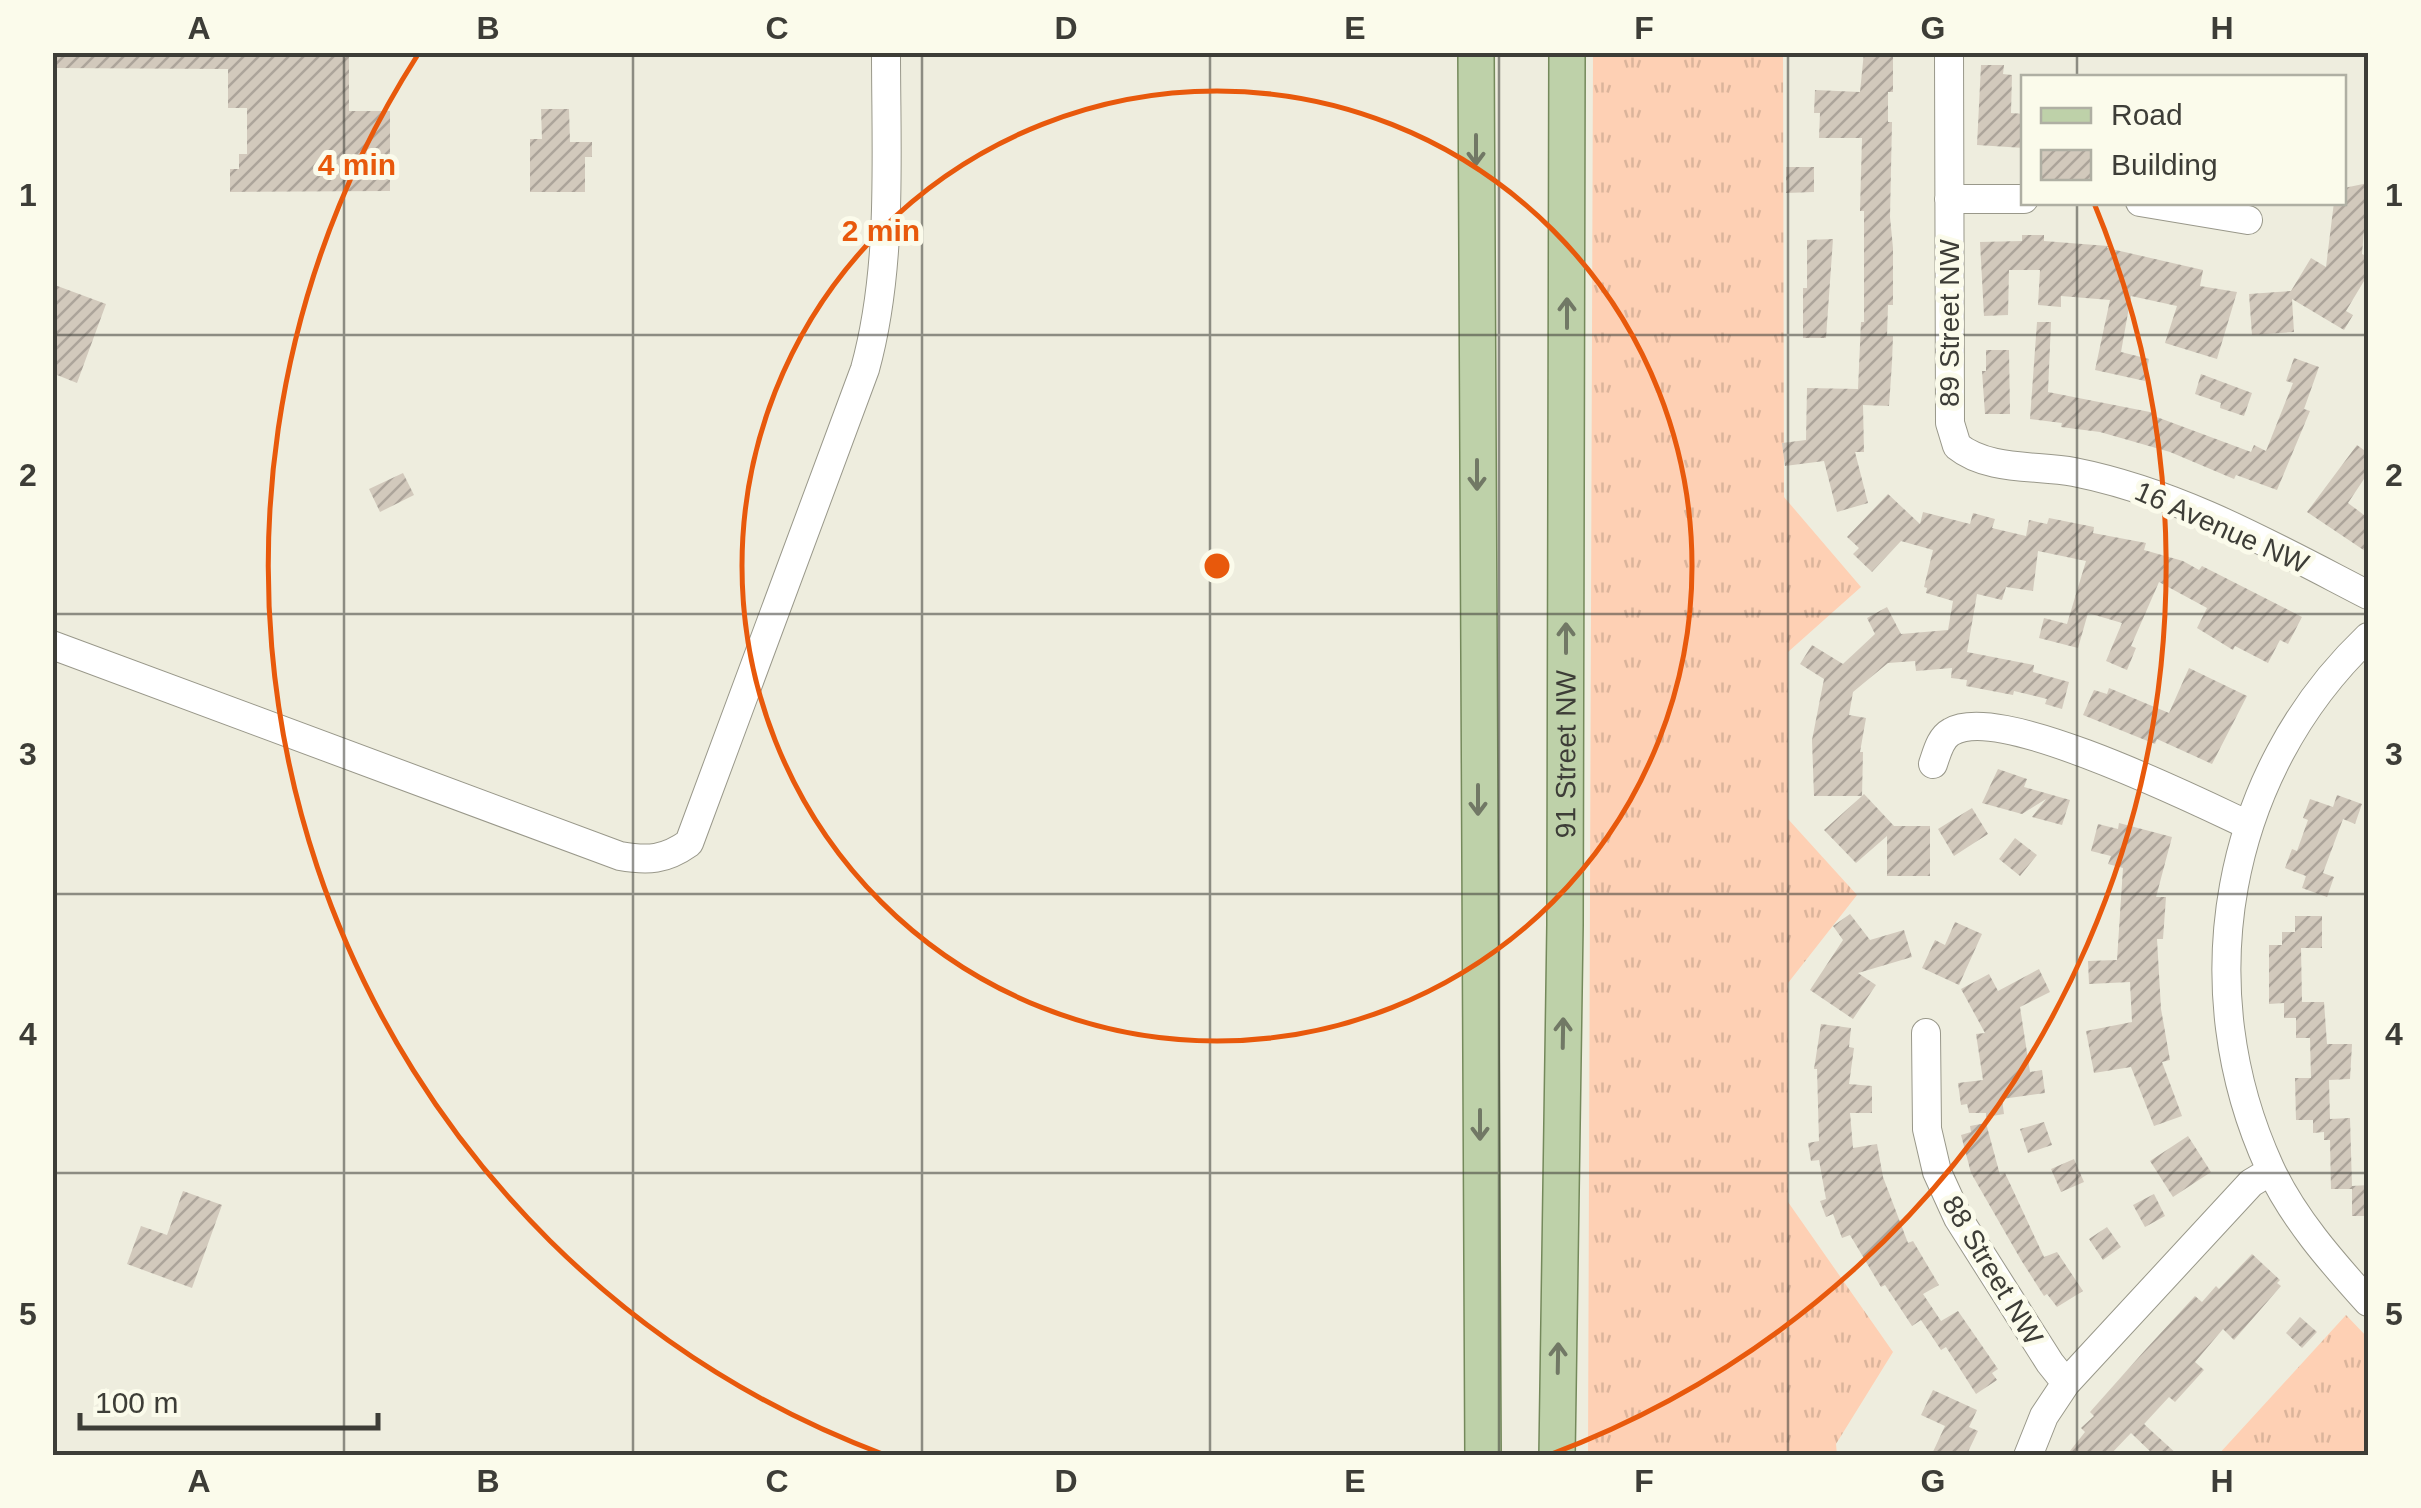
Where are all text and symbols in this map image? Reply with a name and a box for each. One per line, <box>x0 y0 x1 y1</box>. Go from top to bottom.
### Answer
text: A <box>187 10 211 46</box>
text: B <box>476 10 500 46</box>
text: C <box>765 10 789 46</box>
text: D <box>1054 10 1078 46</box>
text: E <box>1344 10 1366 46</box>
text: F <box>1634 10 1654 46</box>
text: G <box>1921 10 1945 46</box>
text: H <box>2210 10 2234 46</box>
legend <box>2021 75 2346 205</box>
text: Road <box>2111 98 2183 131</box>
one-way arrow <box>1466 132 1486 165</box>
text: 4 min <box>318 148 396 181</box>
text: Building <box>2111 148 2218 181</box>
text: 1 <box>19 177 37 213</box>
text: 1 <box>2385 177 2403 213</box>
text: 2 min <box>842 214 920 247</box>
street label: 89 Street NW <box>1934 238 1965 407</box>
one-way arrow <box>1558 298 1576 330</box>
text: 2 <box>19 457 37 493</box>
text: 2 <box>2385 457 2403 493</box>
one-way arrow <box>1468 458 1486 490</box>
street label: 16 Avenue NW <box>2130 475 2314 580</box>
centre of rings <box>1199 548 1235 584</box>
one-way arrow <box>1556 623 1576 656</box>
street label: 91 Street NW <box>1550 669 1582 838</box>
text: 3 <box>19 736 37 772</box>
text: 3 <box>2385 736 2403 772</box>
one-way arrow <box>1468 782 1488 815</box>
text: 4 <box>19 1016 37 1052</box>
text: 4 <box>2385 1016 2403 1052</box>
one-way arrow <box>1554 1018 1573 1050</box>
one-way arrow <box>1470 1108 1490 1140</box>
street label: 88 Street NW <box>1936 1190 2049 1351</box>
text: 5 <box>19 1296 37 1332</box>
text: 5 <box>2385 1296 2403 1332</box>
one-way arrow <box>1549 1343 1568 1375</box>
scale bar <box>80 1368 378 1430</box>
text: 100 m <box>95 1386 178 1419</box>
text: A <box>187 1463 211 1499</box>
text: B <box>476 1463 500 1499</box>
text: C <box>765 1463 789 1499</box>
text: D <box>1054 1463 1078 1499</box>
text: E <box>1344 1463 1366 1499</box>
text: F <box>1634 1463 1654 1499</box>
text: G <box>1921 1463 1945 1499</box>
text: H <box>2210 1463 2234 1499</box>

